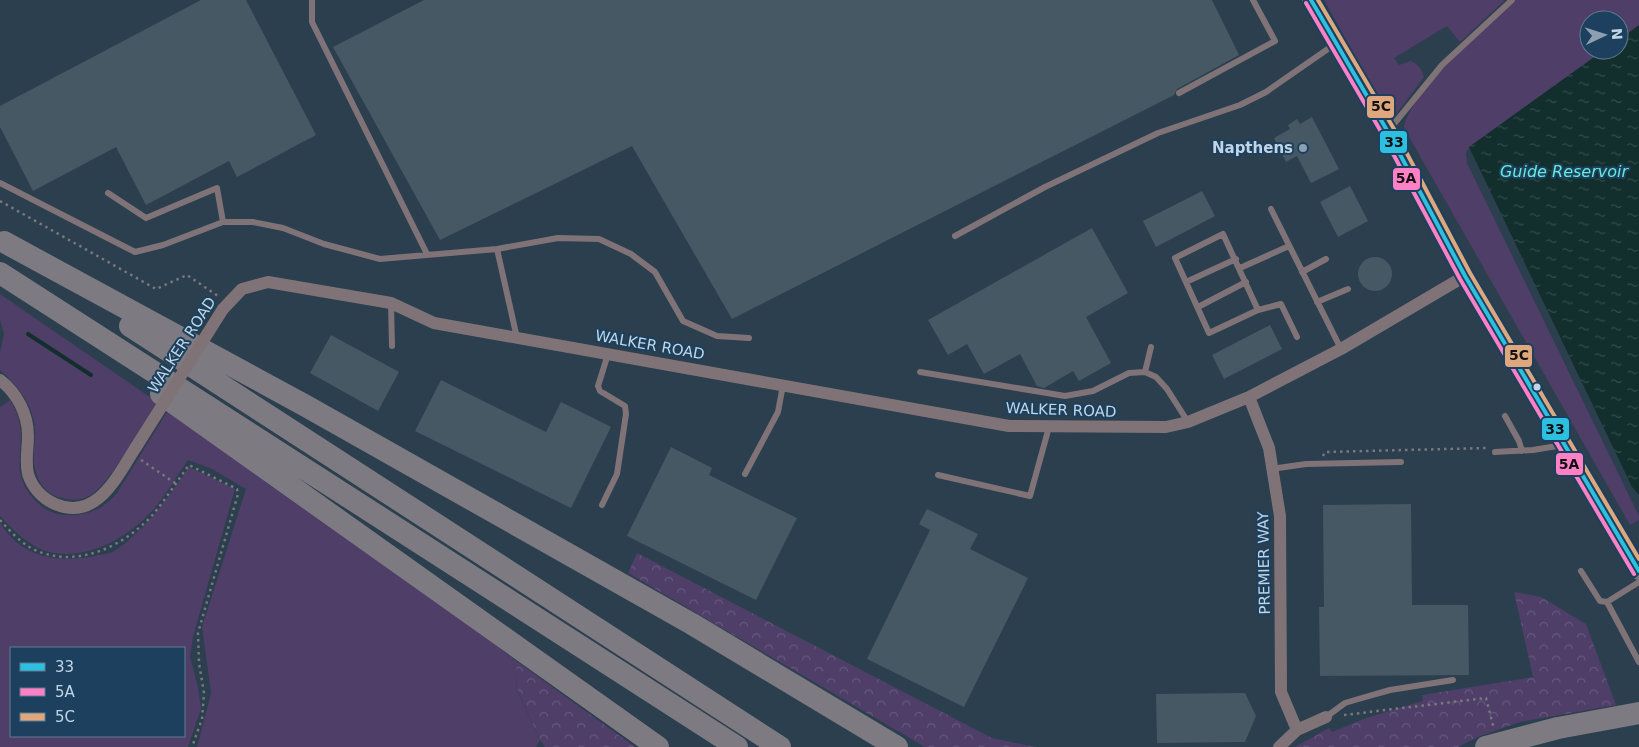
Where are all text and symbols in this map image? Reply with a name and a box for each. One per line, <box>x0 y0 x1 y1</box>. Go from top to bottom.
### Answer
north arrow <box>1579 10 1629 60</box>
text: N <box>1609 28 1625 40</box>
line badge: 5C <box>1366 95 1395 119</box>
text: 5C <box>1371 98 1391 114</box>
line badge: 33 <box>1379 130 1408 154</box>
text: 33 <box>1384 134 1404 150</box>
place label: Napthens <box>1212 139 1293 157</box>
marker: Napthens <box>1297 142 1309 154</box>
water label: Guide Reservoir <box>1500 162 1629 181</box>
line badge: 5A <box>1392 167 1421 191</box>
text: 5A <box>1396 170 1416 186</box>
street label: WALKER ROAD <box>144 294 220 396</box>
street label: WALKER ROAD <box>594 327 706 363</box>
line badge: 5C <box>1504 344 1533 368</box>
text: 5C <box>1509 347 1529 363</box>
unlabelled marker <box>1532 382 1542 392</box>
street label: WALKER ROAD <box>1005 399 1117 421</box>
line badge: 33 <box>1541 417 1570 441</box>
text: 33 <box>1545 421 1565 437</box>
line badge: 5A <box>1555 452 1584 476</box>
text: 5A <box>1559 456 1579 472</box>
street label: PREMIER WAY <box>1254 510 1274 615</box>
legend <box>10 647 185 737</box>
text: 33 <box>55 658 74 676</box>
text: 5A <box>55 683 76 701</box>
text: 5C <box>55 708 75 726</box>

